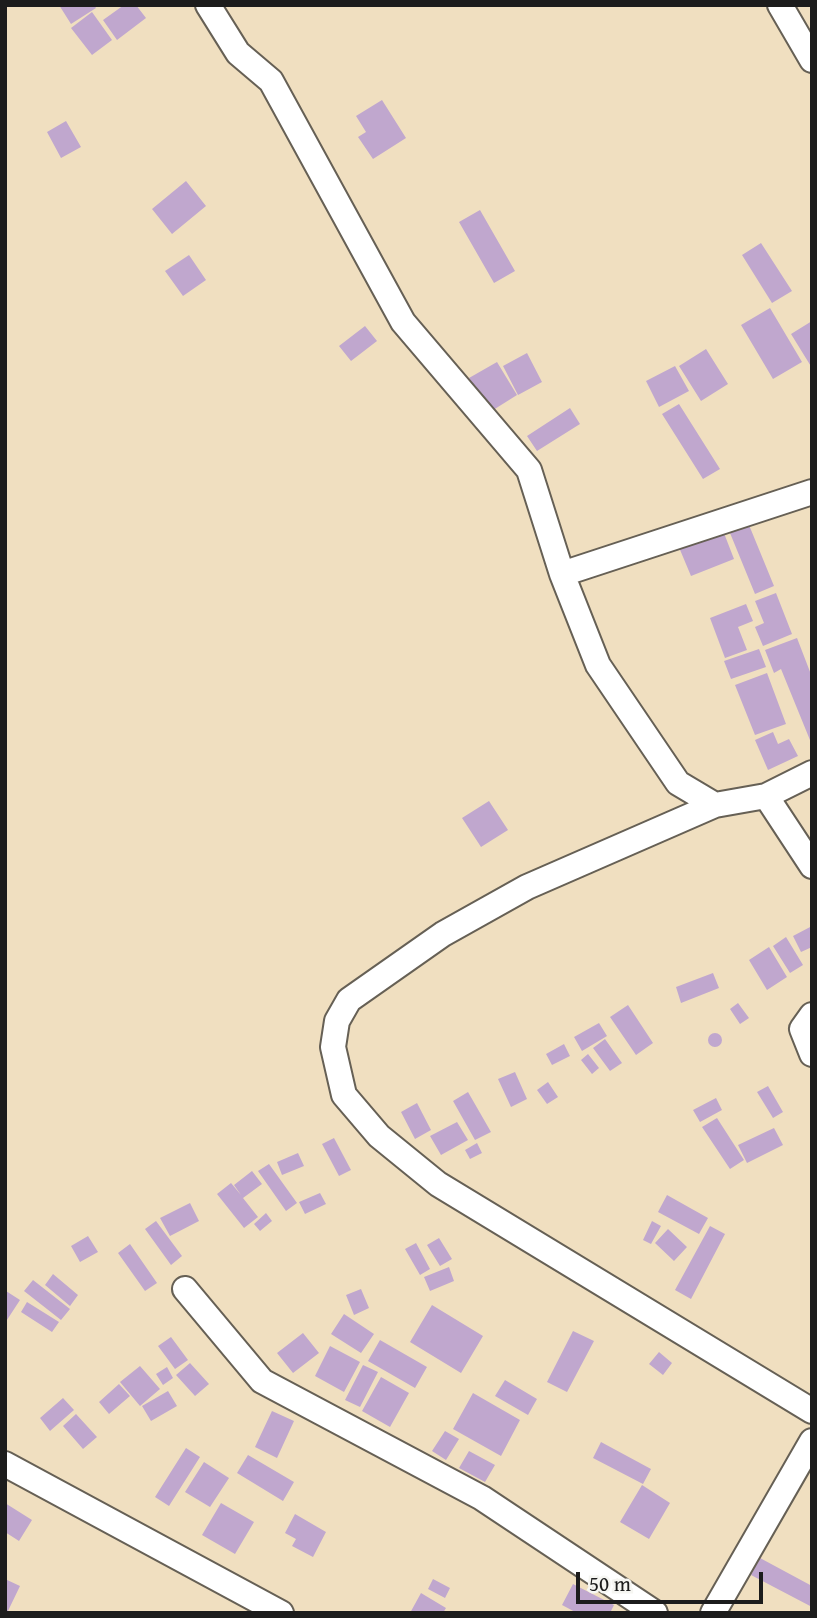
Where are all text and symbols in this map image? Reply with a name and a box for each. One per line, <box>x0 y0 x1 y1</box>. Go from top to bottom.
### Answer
scale bar <box>579 1558 766 1602</box>
text: 50 m <box>589 1568 631 1599</box>

